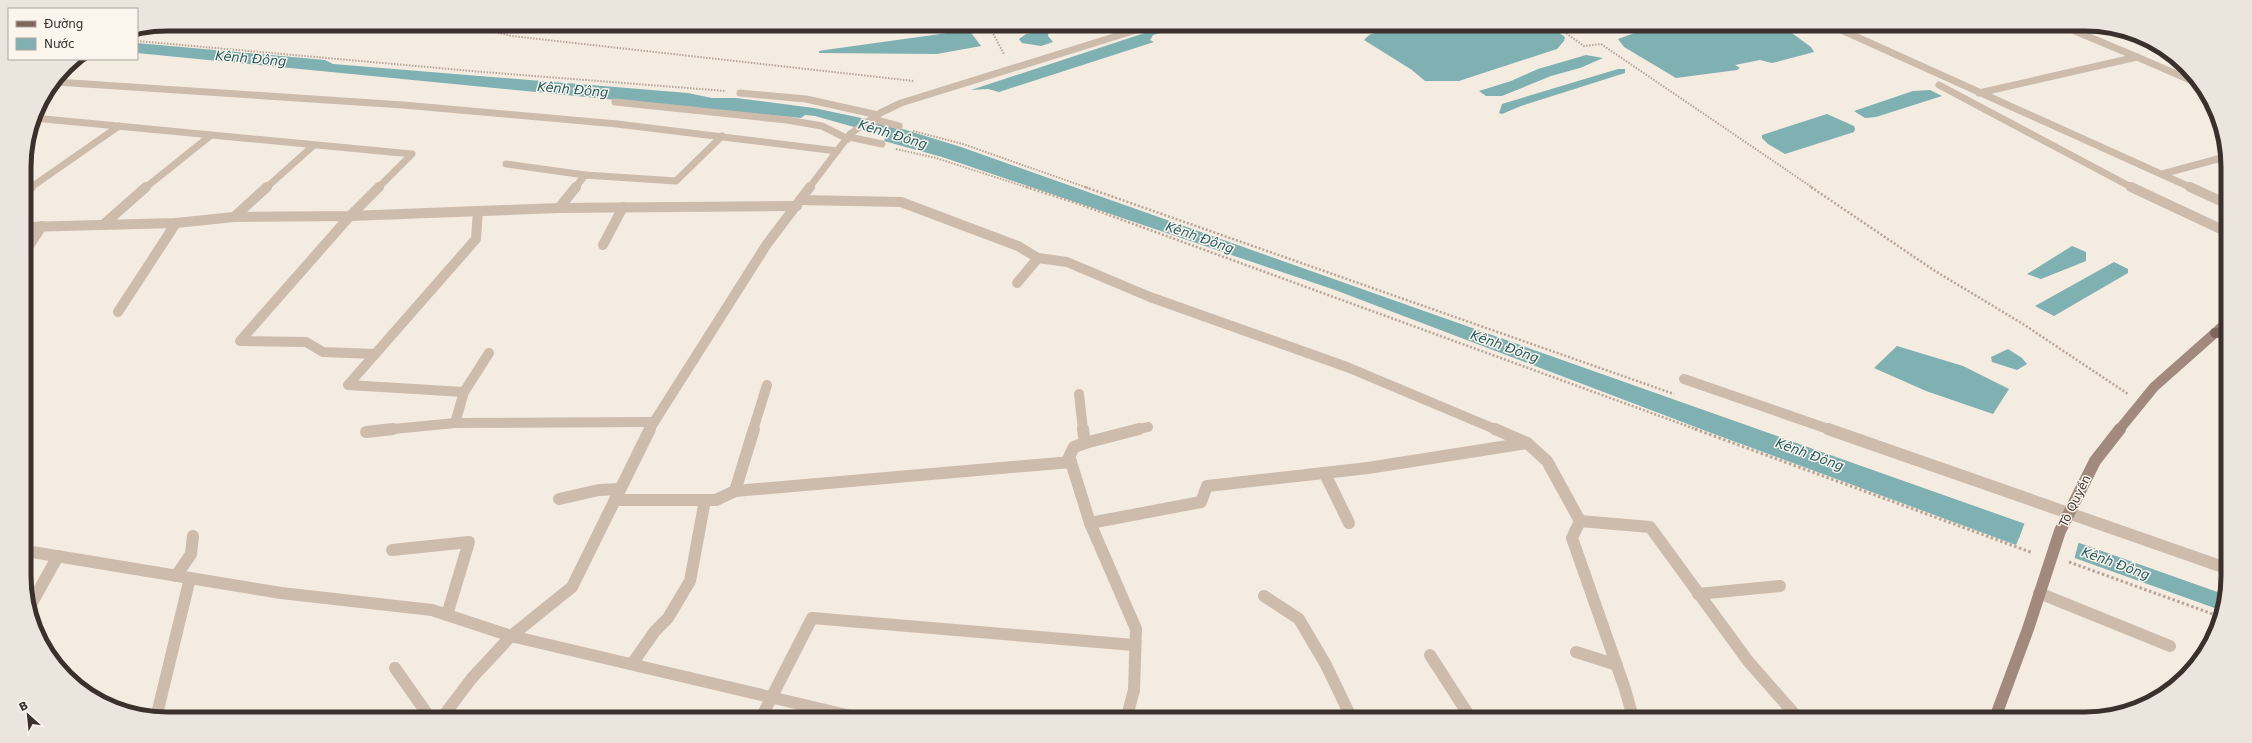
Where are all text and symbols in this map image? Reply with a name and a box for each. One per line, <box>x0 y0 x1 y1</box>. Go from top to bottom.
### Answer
legend <box>8 8 138 60</box>
text: Đường <box>44 17 83 31</box>
text: Nước <box>44 37 75 51</box>
water label: Kênh Đông <box>215 48 287 69</box>
water label: Kênh Đông <box>537 79 609 100</box>
water label: Kênh Đông <box>857 117 929 152</box>
water label: Kênh Đông <box>1164 219 1236 256</box>
water label: Kênh Đông <box>1469 327 1541 366</box>
water label: Kênh Đông <box>1774 435 1846 474</box>
street label: Tô Quyền <box>2056 473 2094 530</box>
water label: Kênh Đông <box>2080 544 2152 583</box>
north arrow <box>8 695 48 735</box>
text: B <box>17 699 30 714</box>

